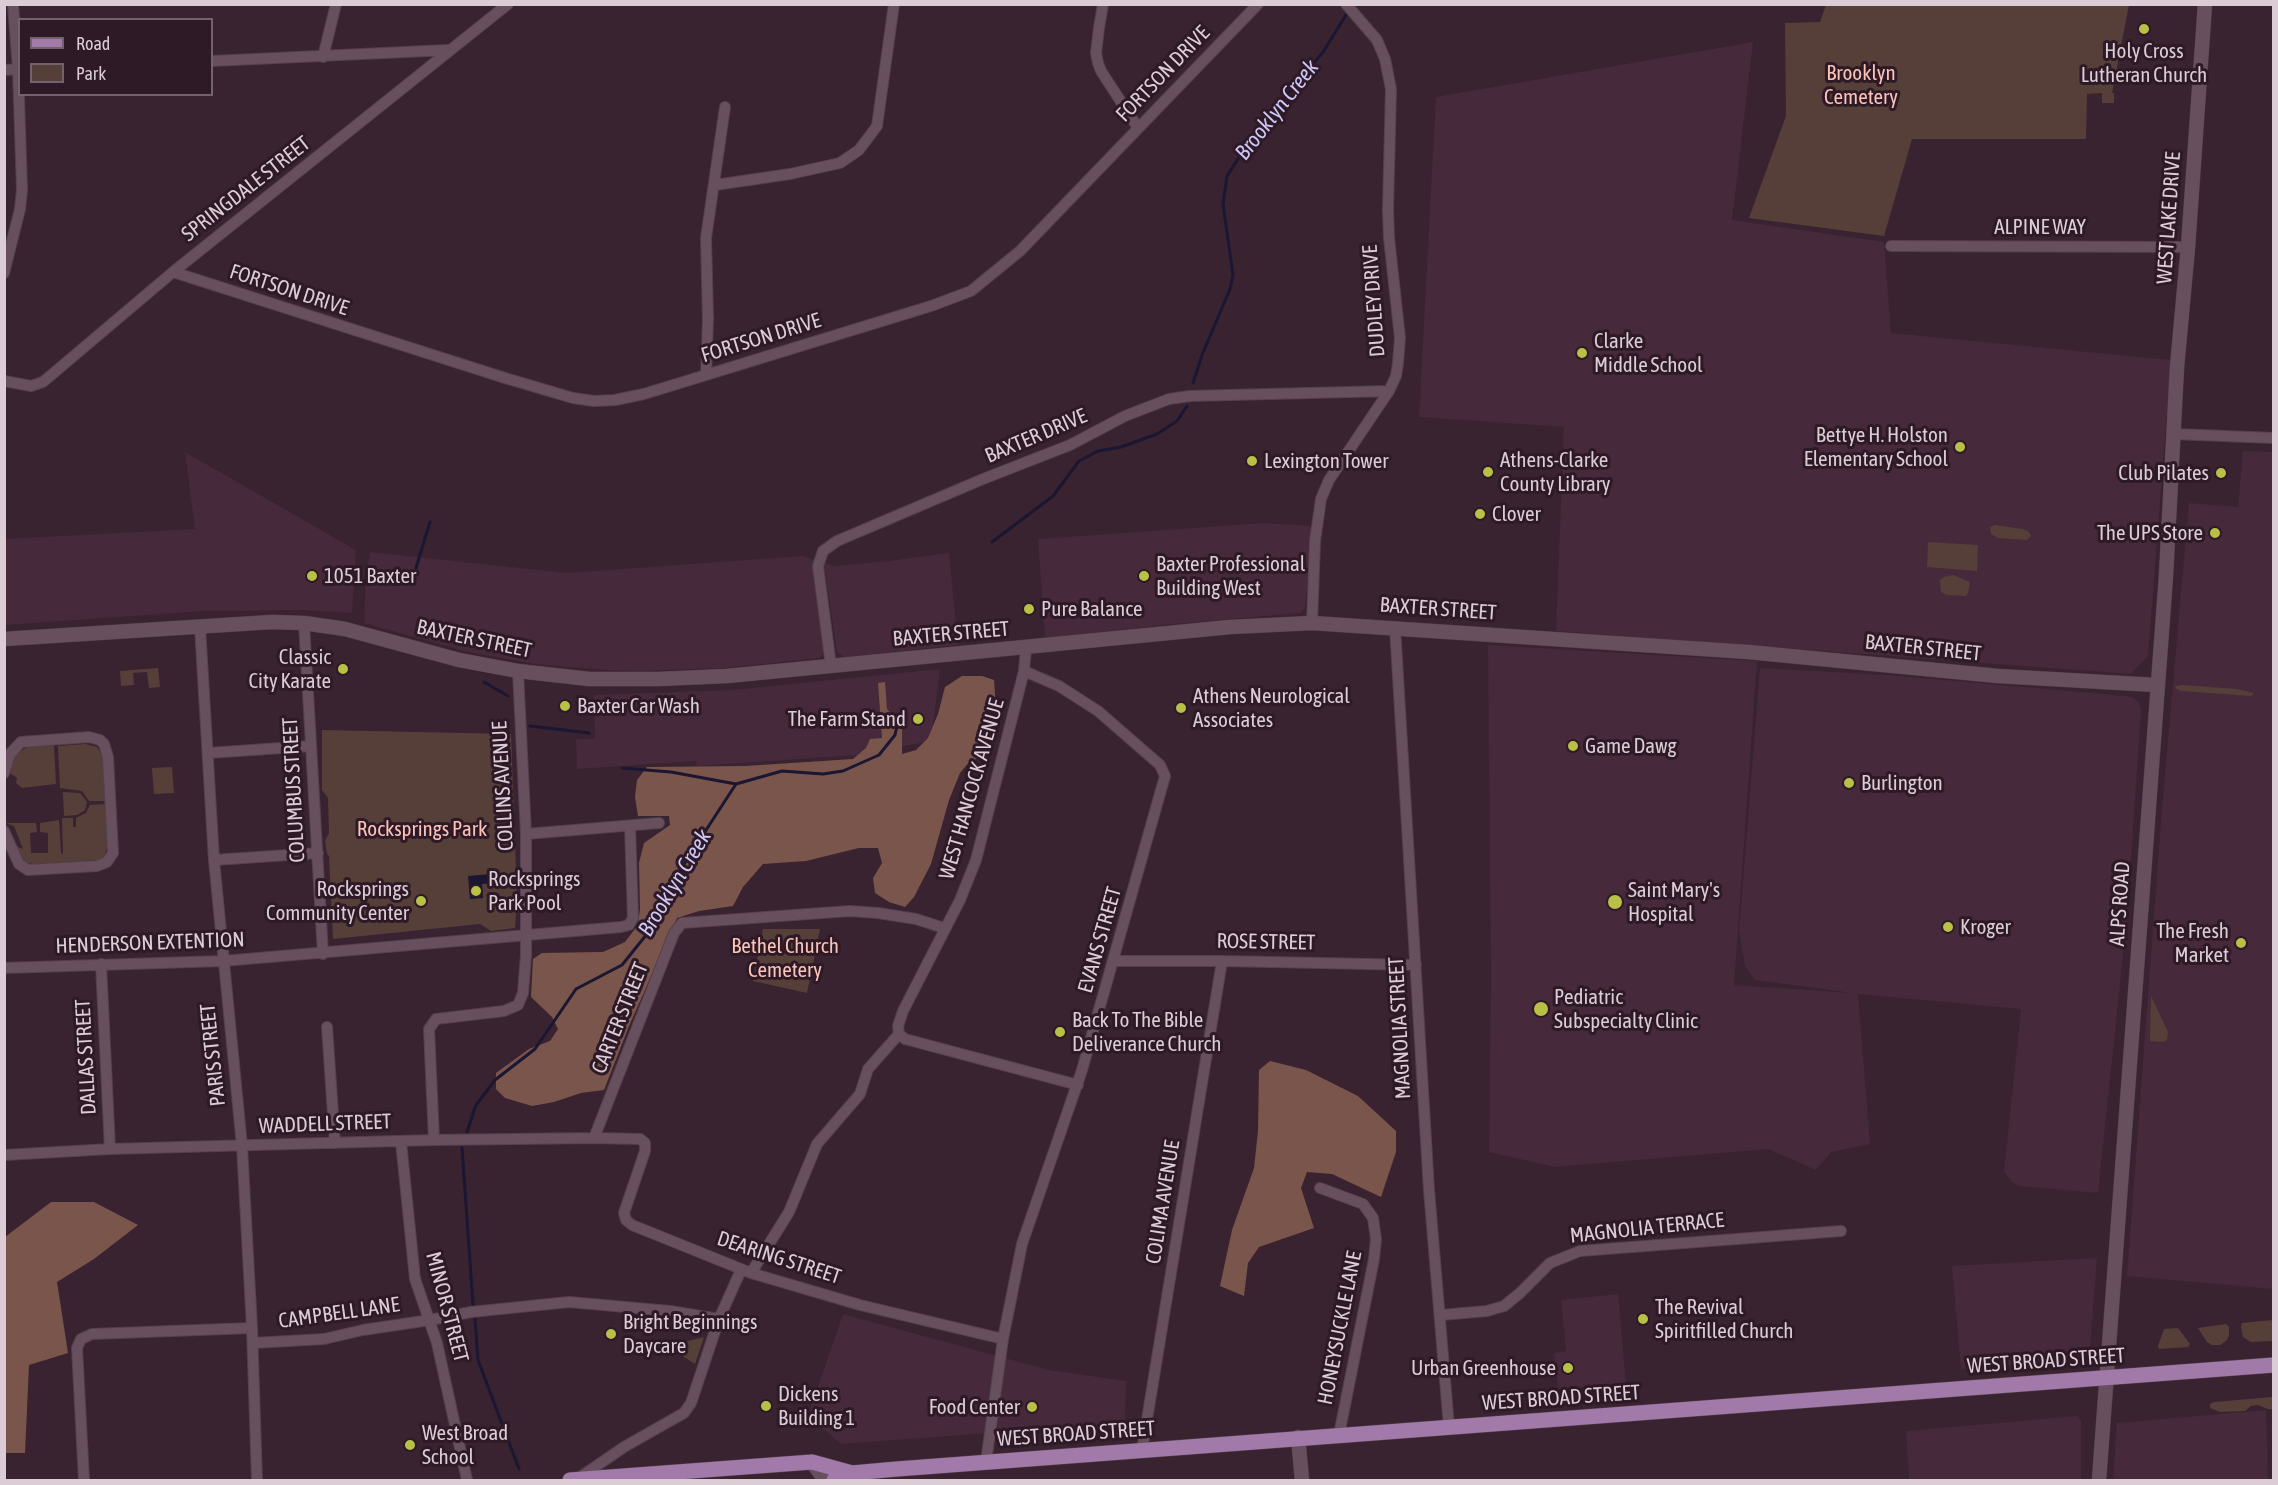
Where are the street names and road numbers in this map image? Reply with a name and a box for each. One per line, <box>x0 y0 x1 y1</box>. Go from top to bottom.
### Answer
street label: FORTSON DRIVE <box>1111 21 1215 127</box>
street label: SPRINGDALE STREET <box>177 131 315 247</box>
street label: WEST LAKE DRIVE <box>2152 151 2186 285</box>
street label: ALPINE WAY <box>1994 214 2086 240</box>
street label: DUDLEY DRIVE <box>1358 244 1390 358</box>
street label: FORTSON DRIVE <box>226 259 352 321</box>
street label: FORTSON DRIVE <box>698 308 824 368</box>
street label: BAXTER DRIVE <box>981 403 1091 469</box>
street label: BAXTER STREET <box>1379 592 1497 626</box>
street label: BAXTER STREET <box>414 615 534 663</box>
street label: BAXTER STREET <box>892 616 1010 652</box>
street label: BAXTER STREET <box>1864 629 1982 667</box>
street label: WEST HANCOCK AVENUE <box>934 696 1010 882</box>
street label: COLUMBUS STREET <box>278 717 310 863</box>
street label: COLLINS AVENUE <box>487 721 519 851</box>
street label: ALPS ROAD <box>2104 861 2136 947</box>
street label: EVANS STREET <box>1073 884 1127 996</box>
street label: HENDERSON EXTENTION <box>55 927 245 959</box>
street label: ROSE STREET <box>1216 929 1316 955</box>
street label: MAGNOLIA STREET <box>1384 956 1416 1100</box>
street label: CARTER STREET <box>586 959 654 1077</box>
street label: DALLAS STREET <box>70 998 102 1116</box>
street label: PARIS STREET <box>195 1002 231 1108</box>
street label: WADDELL STREET <box>258 1109 392 1139</box>
street label: COLIMA AVENUE <box>1141 1138 1185 1266</box>
street label: MAGNOLIA TERRACE <box>1569 1207 1725 1249</box>
street label: DEARING STREET <box>714 1226 844 1290</box>
street label: MINOR STREET <box>420 1249 474 1365</box>
street label: HONEYSUCKLE LANE <box>1313 1249 1367 1407</box>
street label: CAMPBELL LANE <box>277 1292 401 1334</box>
street label: WEST BROAD STREET <box>1966 1343 2126 1379</box>
street label: WEST BROAD STREET <box>1481 1380 1641 1416</box>
street label: WEST BROAD STREET <box>996 1416 1156 1452</box>

